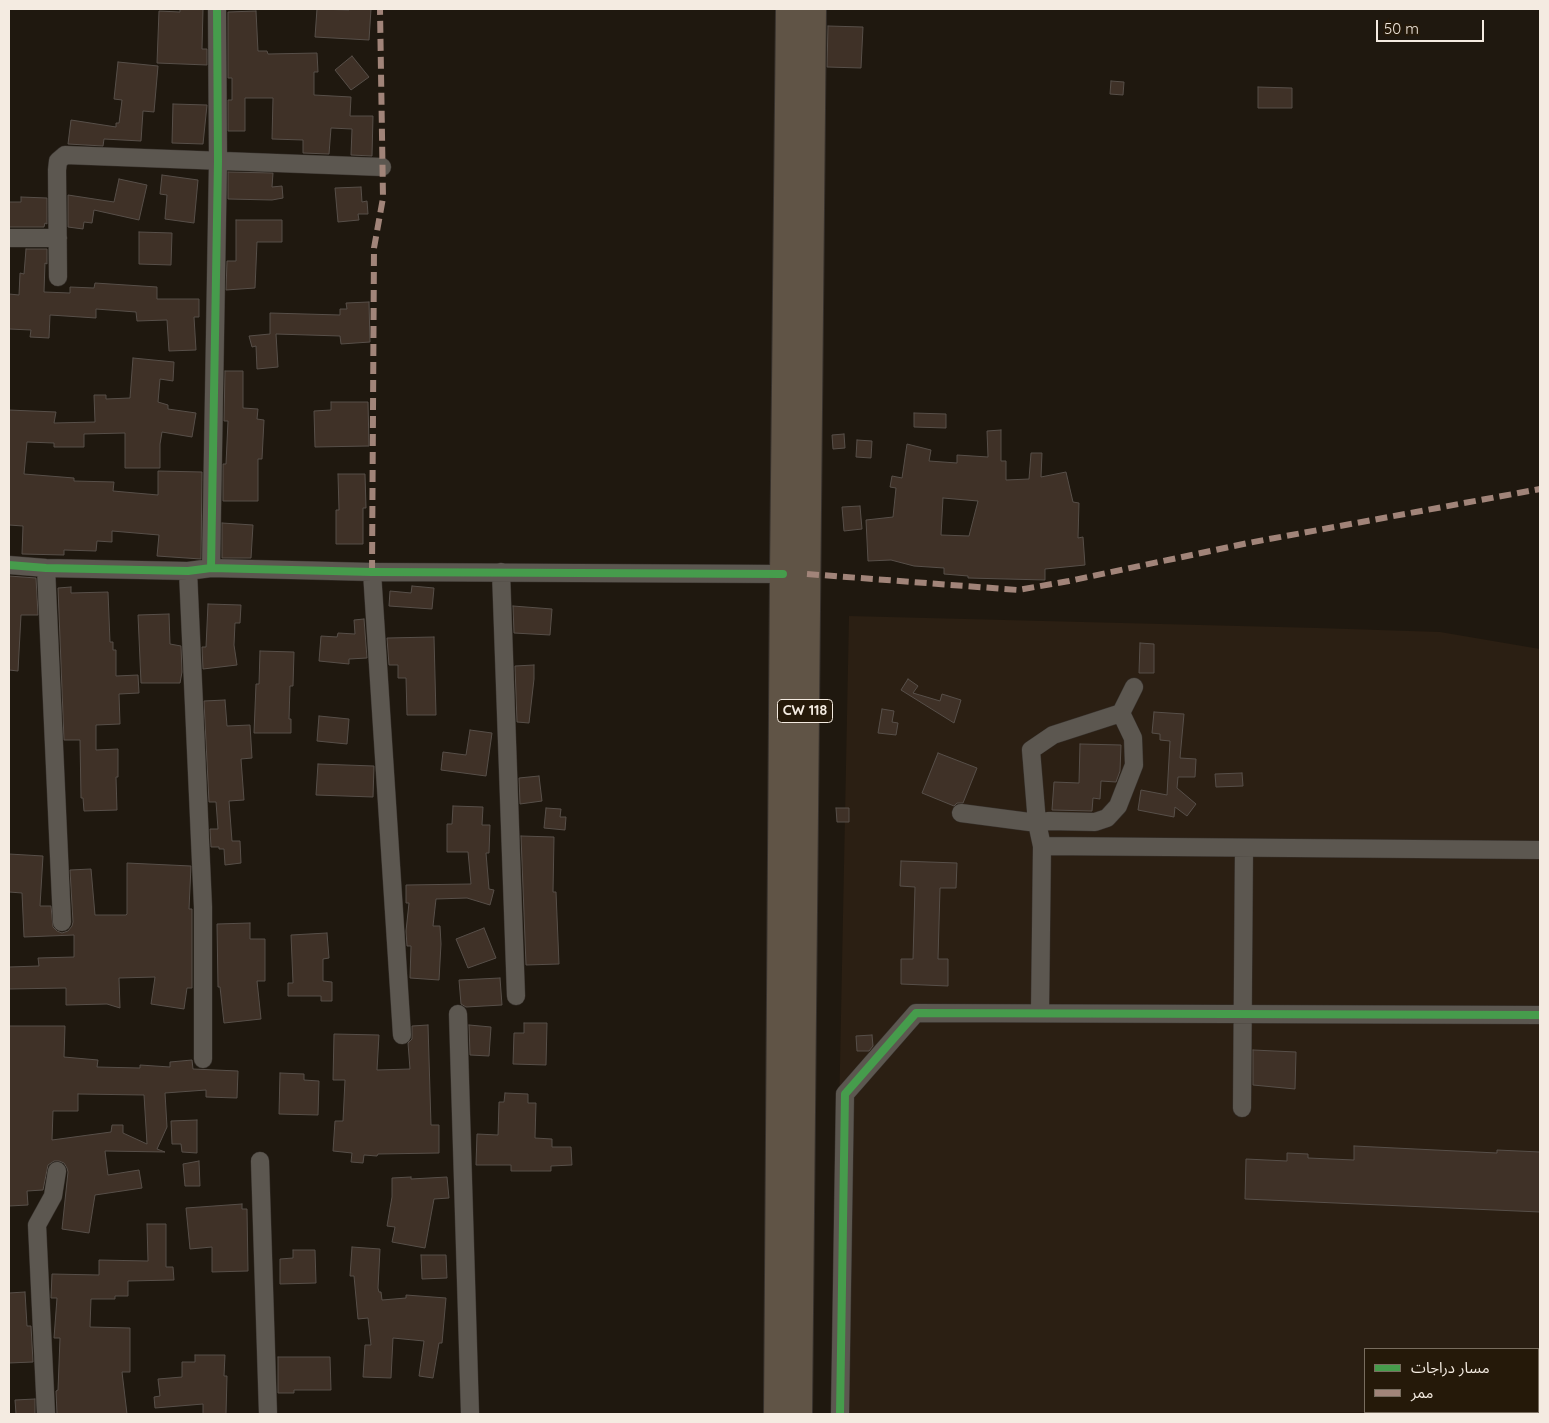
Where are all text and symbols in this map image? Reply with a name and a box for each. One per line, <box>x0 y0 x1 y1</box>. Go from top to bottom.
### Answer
scale bar <box>1379 10 1486 42</box>
text: 50 m <box>1384 19 1419 38</box>
road number: CW 118 <box>778 699 832 722</box>
legend <box>1364 1348 1539 1413</box>
text: مسار دراجات <box>1411 1358 1490 1377</box>
text: ممر <box>1411 1383 1434 1402</box>

